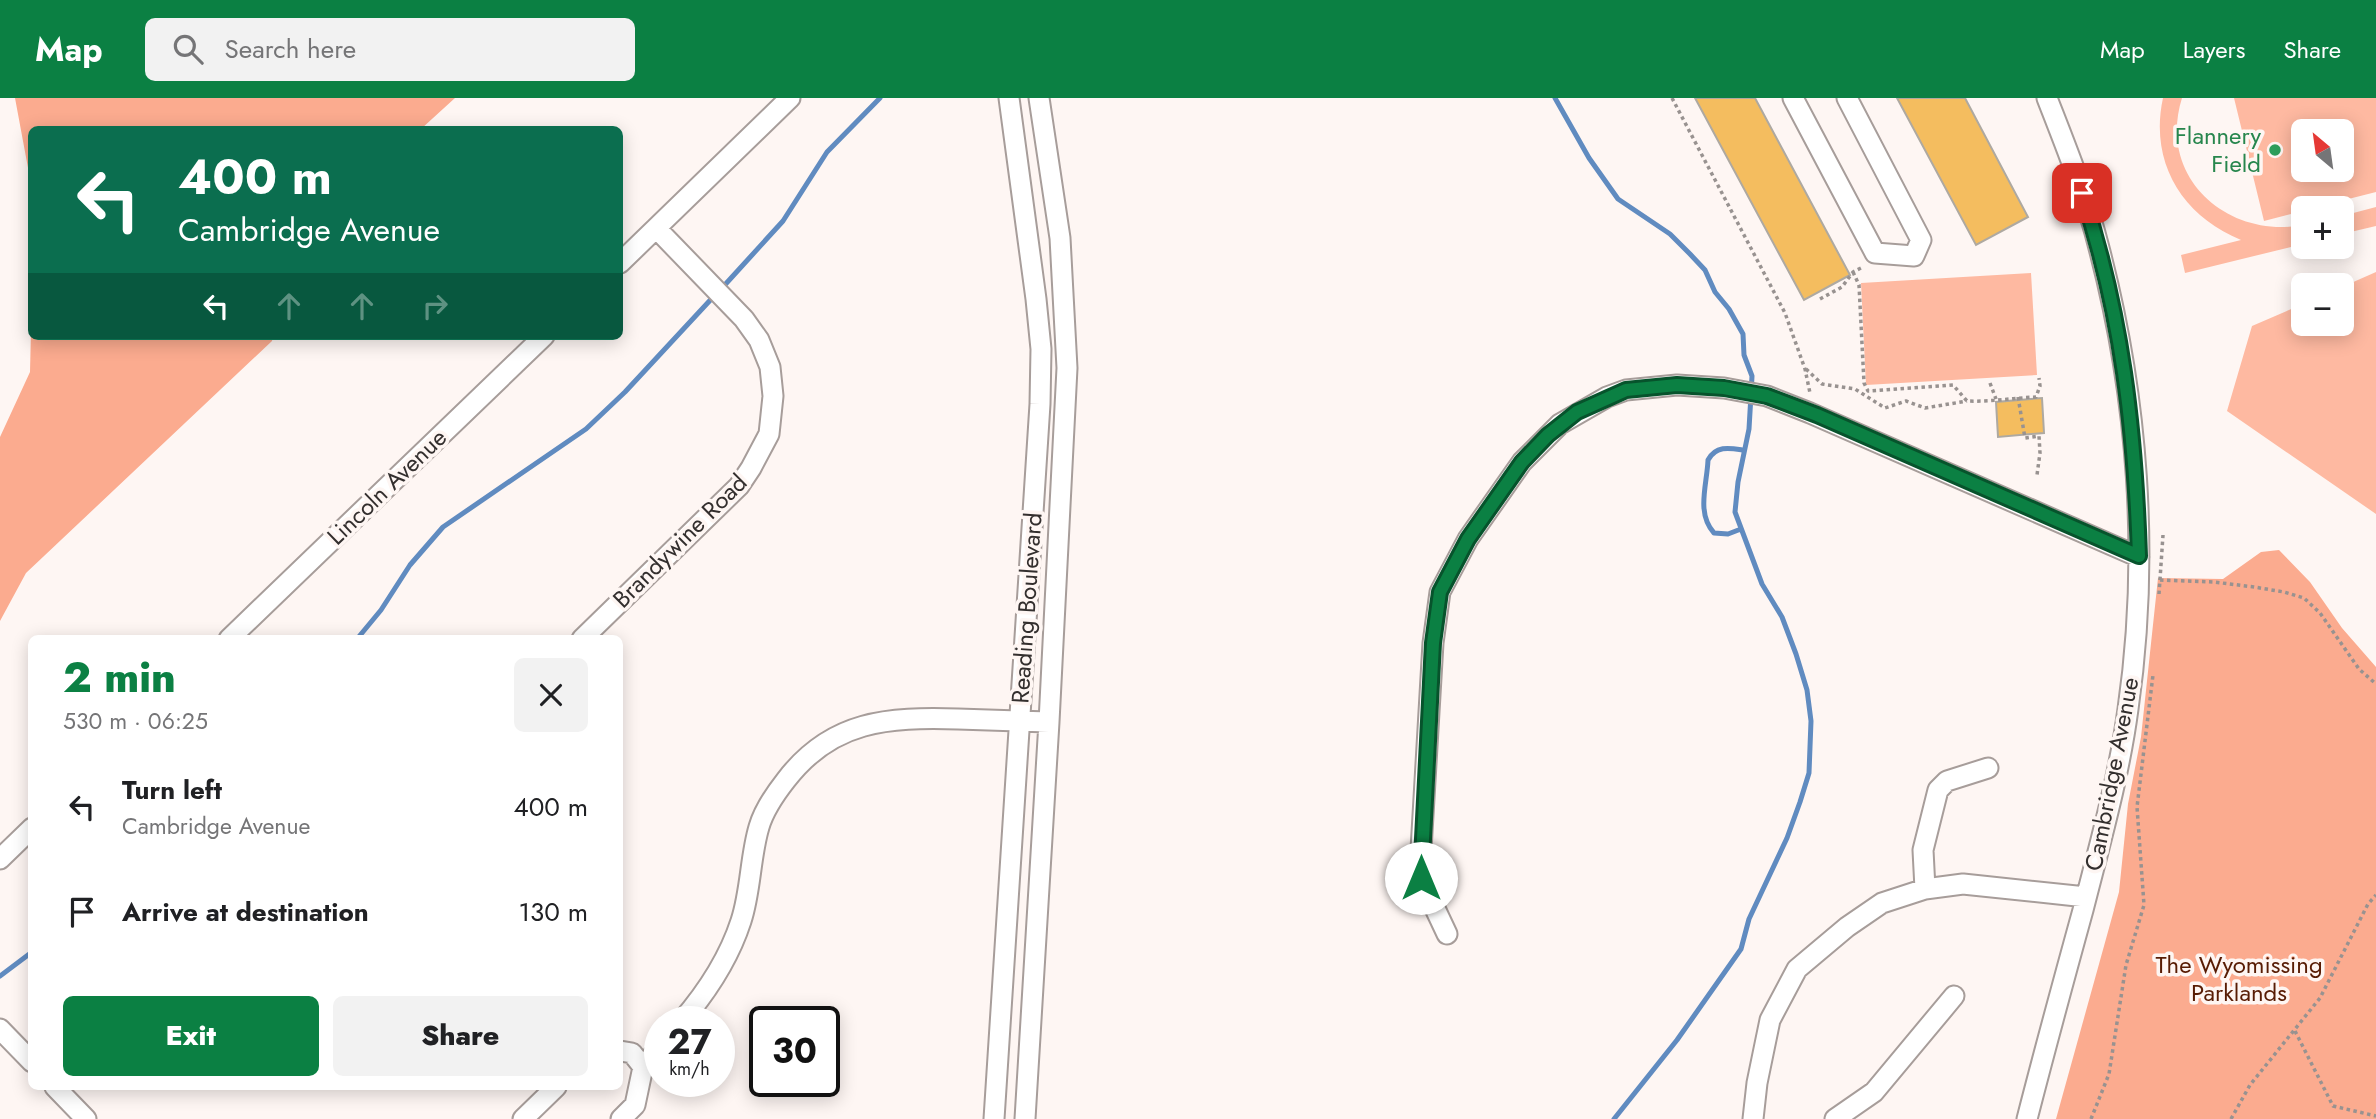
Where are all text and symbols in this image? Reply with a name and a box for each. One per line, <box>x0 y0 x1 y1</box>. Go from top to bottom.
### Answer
search box <box>145 18 635 81</box>
text: Map <box>35 26 103 73</box>
icon: search <box>169 30 207 68</box>
text: Search here <box>225 30 356 68</box>
text: Map <box>2100 32 2145 67</box>
text: Layers <box>2183 32 2245 67</box>
text: Share <box>2283 32 2341 67</box>
place label: Flannery Field <box>2175 118 2261 181</box>
north arrow <box>2291 119 2354 182</box>
map controls <box>2291 119 2354 336</box>
text: 400 m <box>178 142 332 212</box>
marker: Flannery Field <box>2267 142 2283 158</box>
icon: left <box>63 154 154 245</box>
pin <box>2052 163 2112 223</box>
icon: arrive <box>2063 174 2101 212</box>
button: + <box>2291 196 2354 259</box>
text: Cambridge Avenue <box>178 207 440 253</box>
button: − <box>2291 273 2354 336</box>
icon: left <box>197 287 235 325</box>
icon: ahead <box>270 287 308 325</box>
icon: ahead <box>343 287 381 325</box>
icon: right <box>416 287 454 325</box>
street label: Lincoln Avenue <box>319 420 454 553</box>
street label: Brandywine Road <box>605 466 755 616</box>
street label: Reading Boulevard <box>1002 511 1051 705</box>
text: 2 min <box>63 647 176 708</box>
button: close <box>514 658 588 732</box>
street label: Cambridge Avenue <box>2076 674 2147 874</box>
text: 530 m · 06:25 <box>63 704 208 738</box>
text: Turn left <box>122 771 222 809</box>
icon: left <box>63 788 101 826</box>
text: 400 m <box>514 788 588 826</box>
text: Cambridge Avenue <box>122 809 310 843</box>
position arrow <box>1384 841 1458 915</box>
icon: arrive <box>63 893 101 931</box>
text: Arrive at destination <box>122 893 369 931</box>
text: 130 m <box>518 893 588 931</box>
park label: The Wyomissing Parklands <box>2155 947 2323 1010</box>
button: Exit <box>63 996 319 1076</box>
button: Share <box>333 996 588 1076</box>
speed limit sign: 30 <box>749 1006 840 1097</box>
text: 27 <box>667 1017 712 1067</box>
text: km/h <box>669 1056 710 1082</box>

